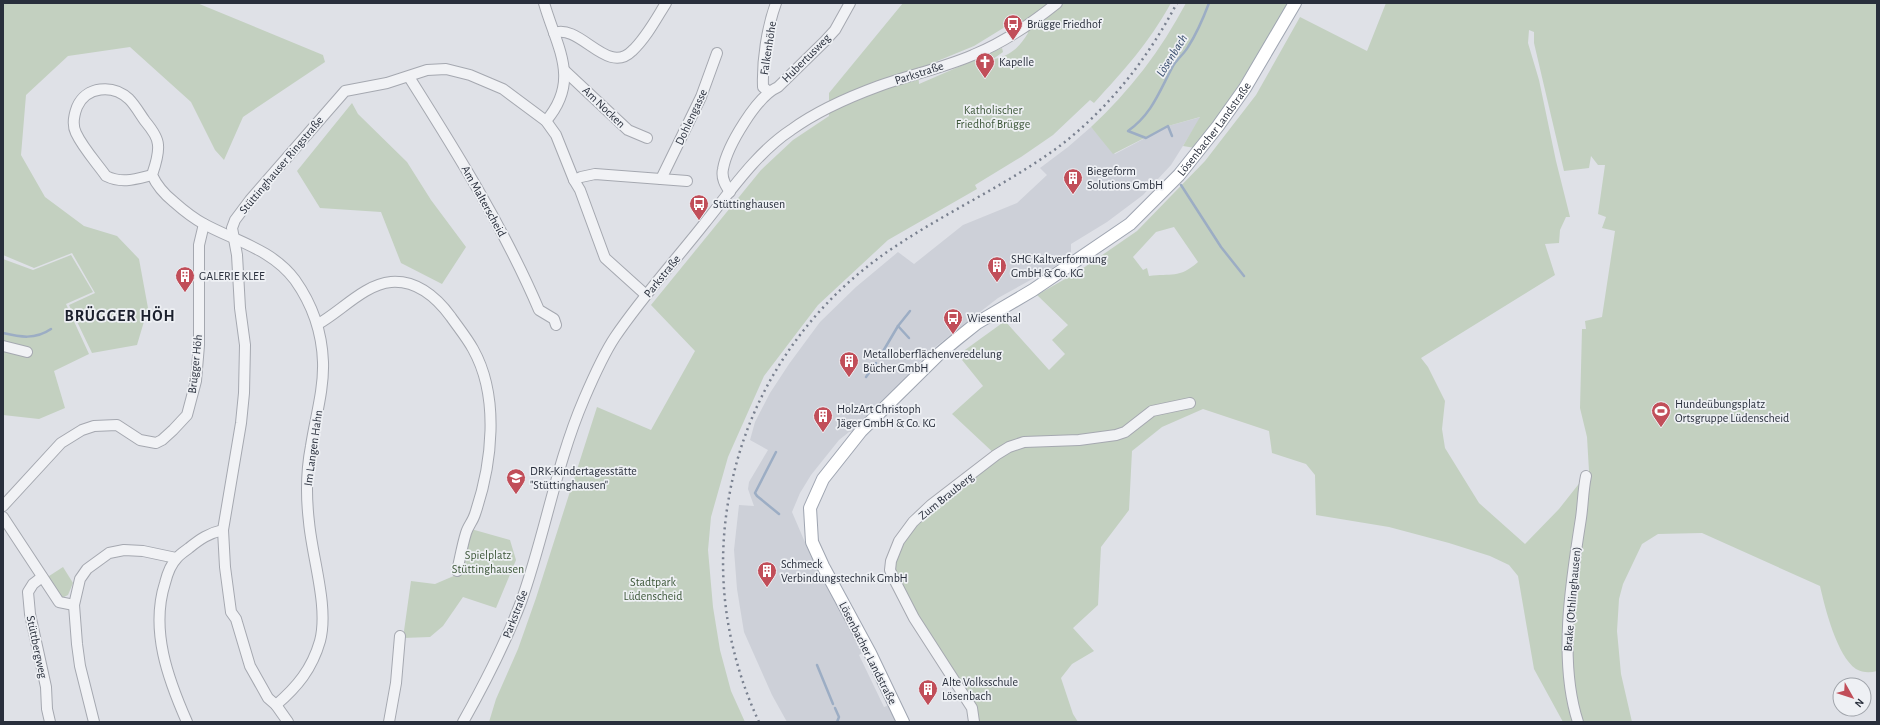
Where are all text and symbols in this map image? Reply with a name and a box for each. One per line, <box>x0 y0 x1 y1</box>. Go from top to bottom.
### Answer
bus stop icon: Brügge Friedhof <box>1002 13 1024 41</box>
place label: Brügge Friedhof <box>1027 18 1103 30</box>
street label: Falkenhöhe <box>758 20 778 76</box>
street label: Hubertusweg <box>779 31 833 85</box>
water label: Lösenbach <box>1154 32 1190 79</box>
church icon: Kapelle <box>974 51 996 79</box>
place label: Kapelle <box>999 56 1034 68</box>
street label: Parkstraße <box>893 59 945 87</box>
street label: Lösenbacher Landstraße <box>1175 80 1253 178</box>
street label: Am Nocken <box>580 84 628 130</box>
street label: Dohlengasse <box>673 87 709 147</box>
park label: Katholischer Friedhof Brügge <box>956 104 1030 130</box>
street label: Stüttinghauser Ringstraße <box>237 114 325 216</box>
street label: Am Malterscheid <box>460 163 508 239</box>
place label: Biegeform Solutions GmbH <box>1087 165 1163 191</box>
building icon: Biegeform Solutions GmbH <box>1062 167 1084 195</box>
bus stop icon: Stüttinghausen <box>688 193 710 221</box>
place label: Stüttinghausen <box>713 198 785 210</box>
street label: Parkstraße <box>641 253 683 299</box>
place label: SHC Kaltverformung GmbH & Co. KG <box>1011 253 1107 279</box>
building icon: SHC Kaltverformung GmbH & Co. KG <box>986 255 1008 283</box>
building icon: GALERIE KLEE <box>174 265 196 293</box>
place label: GALERIE KLEE <box>199 270 265 282</box>
district label: BRÜGGER HÖH <box>64 306 176 324</box>
bus stop icon: Wiesenthal <box>942 307 964 335</box>
place label: Wiesenthal <box>967 312 1021 324</box>
street label: Brügger Höh <box>186 334 204 394</box>
place label: Metalloberflächenveredelung Bücher GmbH <box>863 348 1002 374</box>
building icon: Metalloberflächenveredelung Bücher GmbH <box>838 350 860 378</box>
place label: Hundeübungsplatz Ortsgruppe Lüdenscheid <box>1675 398 1789 424</box>
sports icon: Hundeübungsplatz Ortsgruppe Lüdenscheid <box>1650 400 1672 428</box>
place label: HolzArt Christoph Jäger GmbH & Co. KG <box>837 403 936 429</box>
building icon: HolzArt Christoph Jäger GmbH & Co. KG <box>812 405 834 433</box>
street label: Im Langen Hahn <box>302 409 324 487</box>
place label: DRK-Kindertagesstätte "Stüttinghausen" <box>530 465 637 491</box>
school or university icon: DRK-Kindertagesstätte "Stüttinghausen" <box>505 467 527 495</box>
street label: Zum Brauberg <box>916 470 976 522</box>
street label: Brake (Othlinghausen) <box>1561 546 1583 652</box>
park label: Spielplatz Stüttinghausen <box>452 549 524 575</box>
place label: Schmeck Verbindungstechnik GmbH <box>781 558 908 584</box>
building icon: Schmeck Verbindungstechnik GmbH <box>756 560 778 588</box>
park label: Stadtpark Lüdenscheid <box>624 576 682 602</box>
street label: Parkstraße <box>500 588 530 640</box>
street label: Lösenbacher Landstraße <box>837 600 899 706</box>
street label: Stüttbergweg <box>24 615 50 680</box>
place label: Alte Volksschule Lösenbach <box>942 676 1018 702</box>
north arrow <box>1832 677 1872 717</box>
building icon: Alte Volksschule Lösenbach <box>917 678 939 706</box>
text: N <box>1853 697 1866 709</box>

